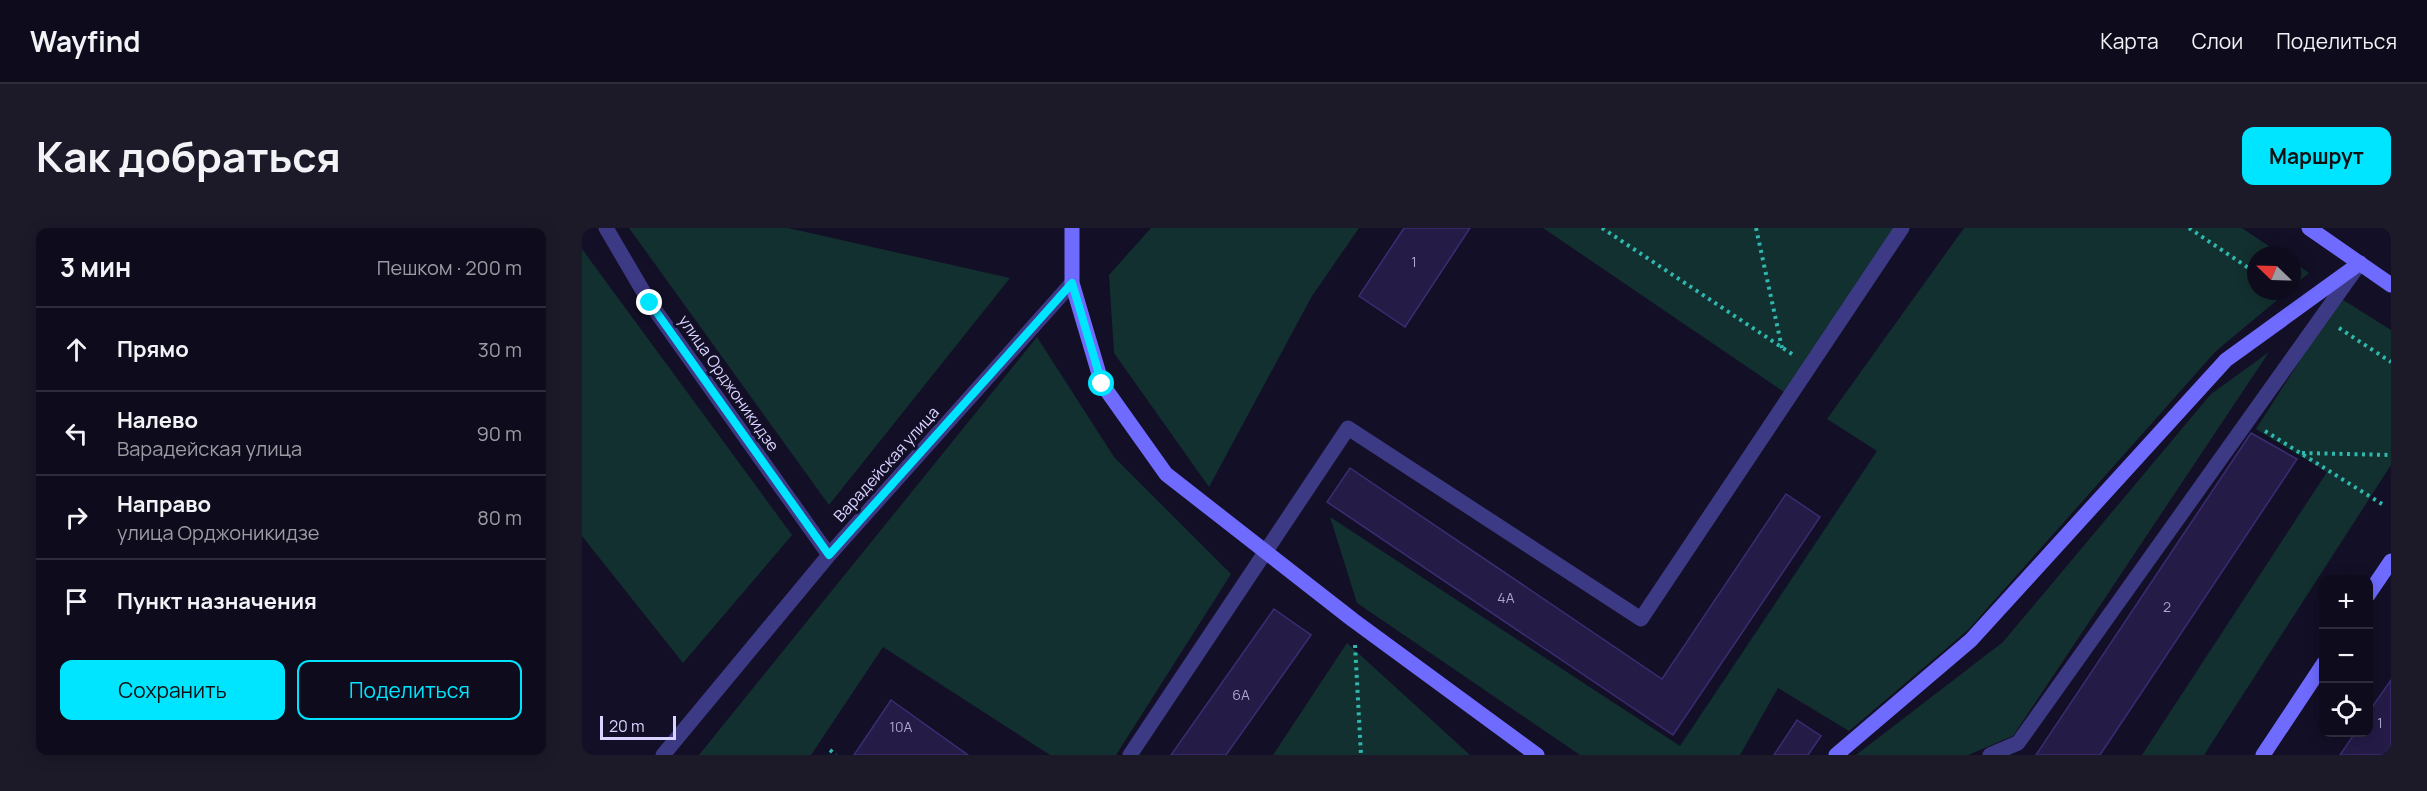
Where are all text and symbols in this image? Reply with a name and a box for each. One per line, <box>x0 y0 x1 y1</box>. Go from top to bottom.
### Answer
text: Wayfind <box>30 22 140 60</box>
text: Карта <box>2100 27 2159 55</box>
text: Слои <box>2192 27 2243 55</box>
text: Поделиться <box>2276 27 2397 55</box>
text: Как добраться <box>36 127 341 185</box>
button: Маршрут <box>2242 127 2391 185</box>
north arrow <box>2247 246 2301 300</box>
text: 3 мин <box>60 249 131 285</box>
house number: 1 <box>1411 252 1417 271</box>
text: Пешком · 200 m <box>377 254 522 281</box>
route end <box>636 289 662 315</box>
street label: улица Орджоникидзе <box>674 310 784 456</box>
icon: ahead <box>60 333 93 366</box>
text: Прямо <box>117 334 189 364</box>
text: 30 m <box>478 336 522 363</box>
route start <box>1088 370 1114 396</box>
street label: Варадейская улица <box>828 402 944 526</box>
text: Налево <box>117 405 198 435</box>
icon: left <box>60 417 93 450</box>
text: 90 m <box>476 420 522 447</box>
text: Варадейская улица <box>117 435 302 462</box>
text: Направо <box>117 489 211 519</box>
icon: right <box>60 501 93 534</box>
text: 80 m <box>477 504 522 531</box>
text: улица Орджоникидзе <box>117 519 319 546</box>
map controls <box>2319 575 2373 737</box>
button: + <box>2319 575 2373 629</box>
icon: arrive <box>60 585 93 618</box>
text: Пункт назначения <box>117 586 317 616</box>
house number: 4А <box>1497 588 1515 607</box>
house number: 2 <box>2163 597 2171 616</box>
button: − <box>2319 629 2373 683</box>
button: Сохранить <box>60 660 285 720</box>
button: Поделиться <box>297 660 522 720</box>
button: locate <box>2319 683 2373 737</box>
house number: 6А <box>1232 685 1250 704</box>
scale bar <box>600 713 676 741</box>
house number: 1 <box>2377 713 2383 732</box>
text: 20 m <box>609 715 645 737</box>
house number: 10А <box>890 717 913 736</box>

